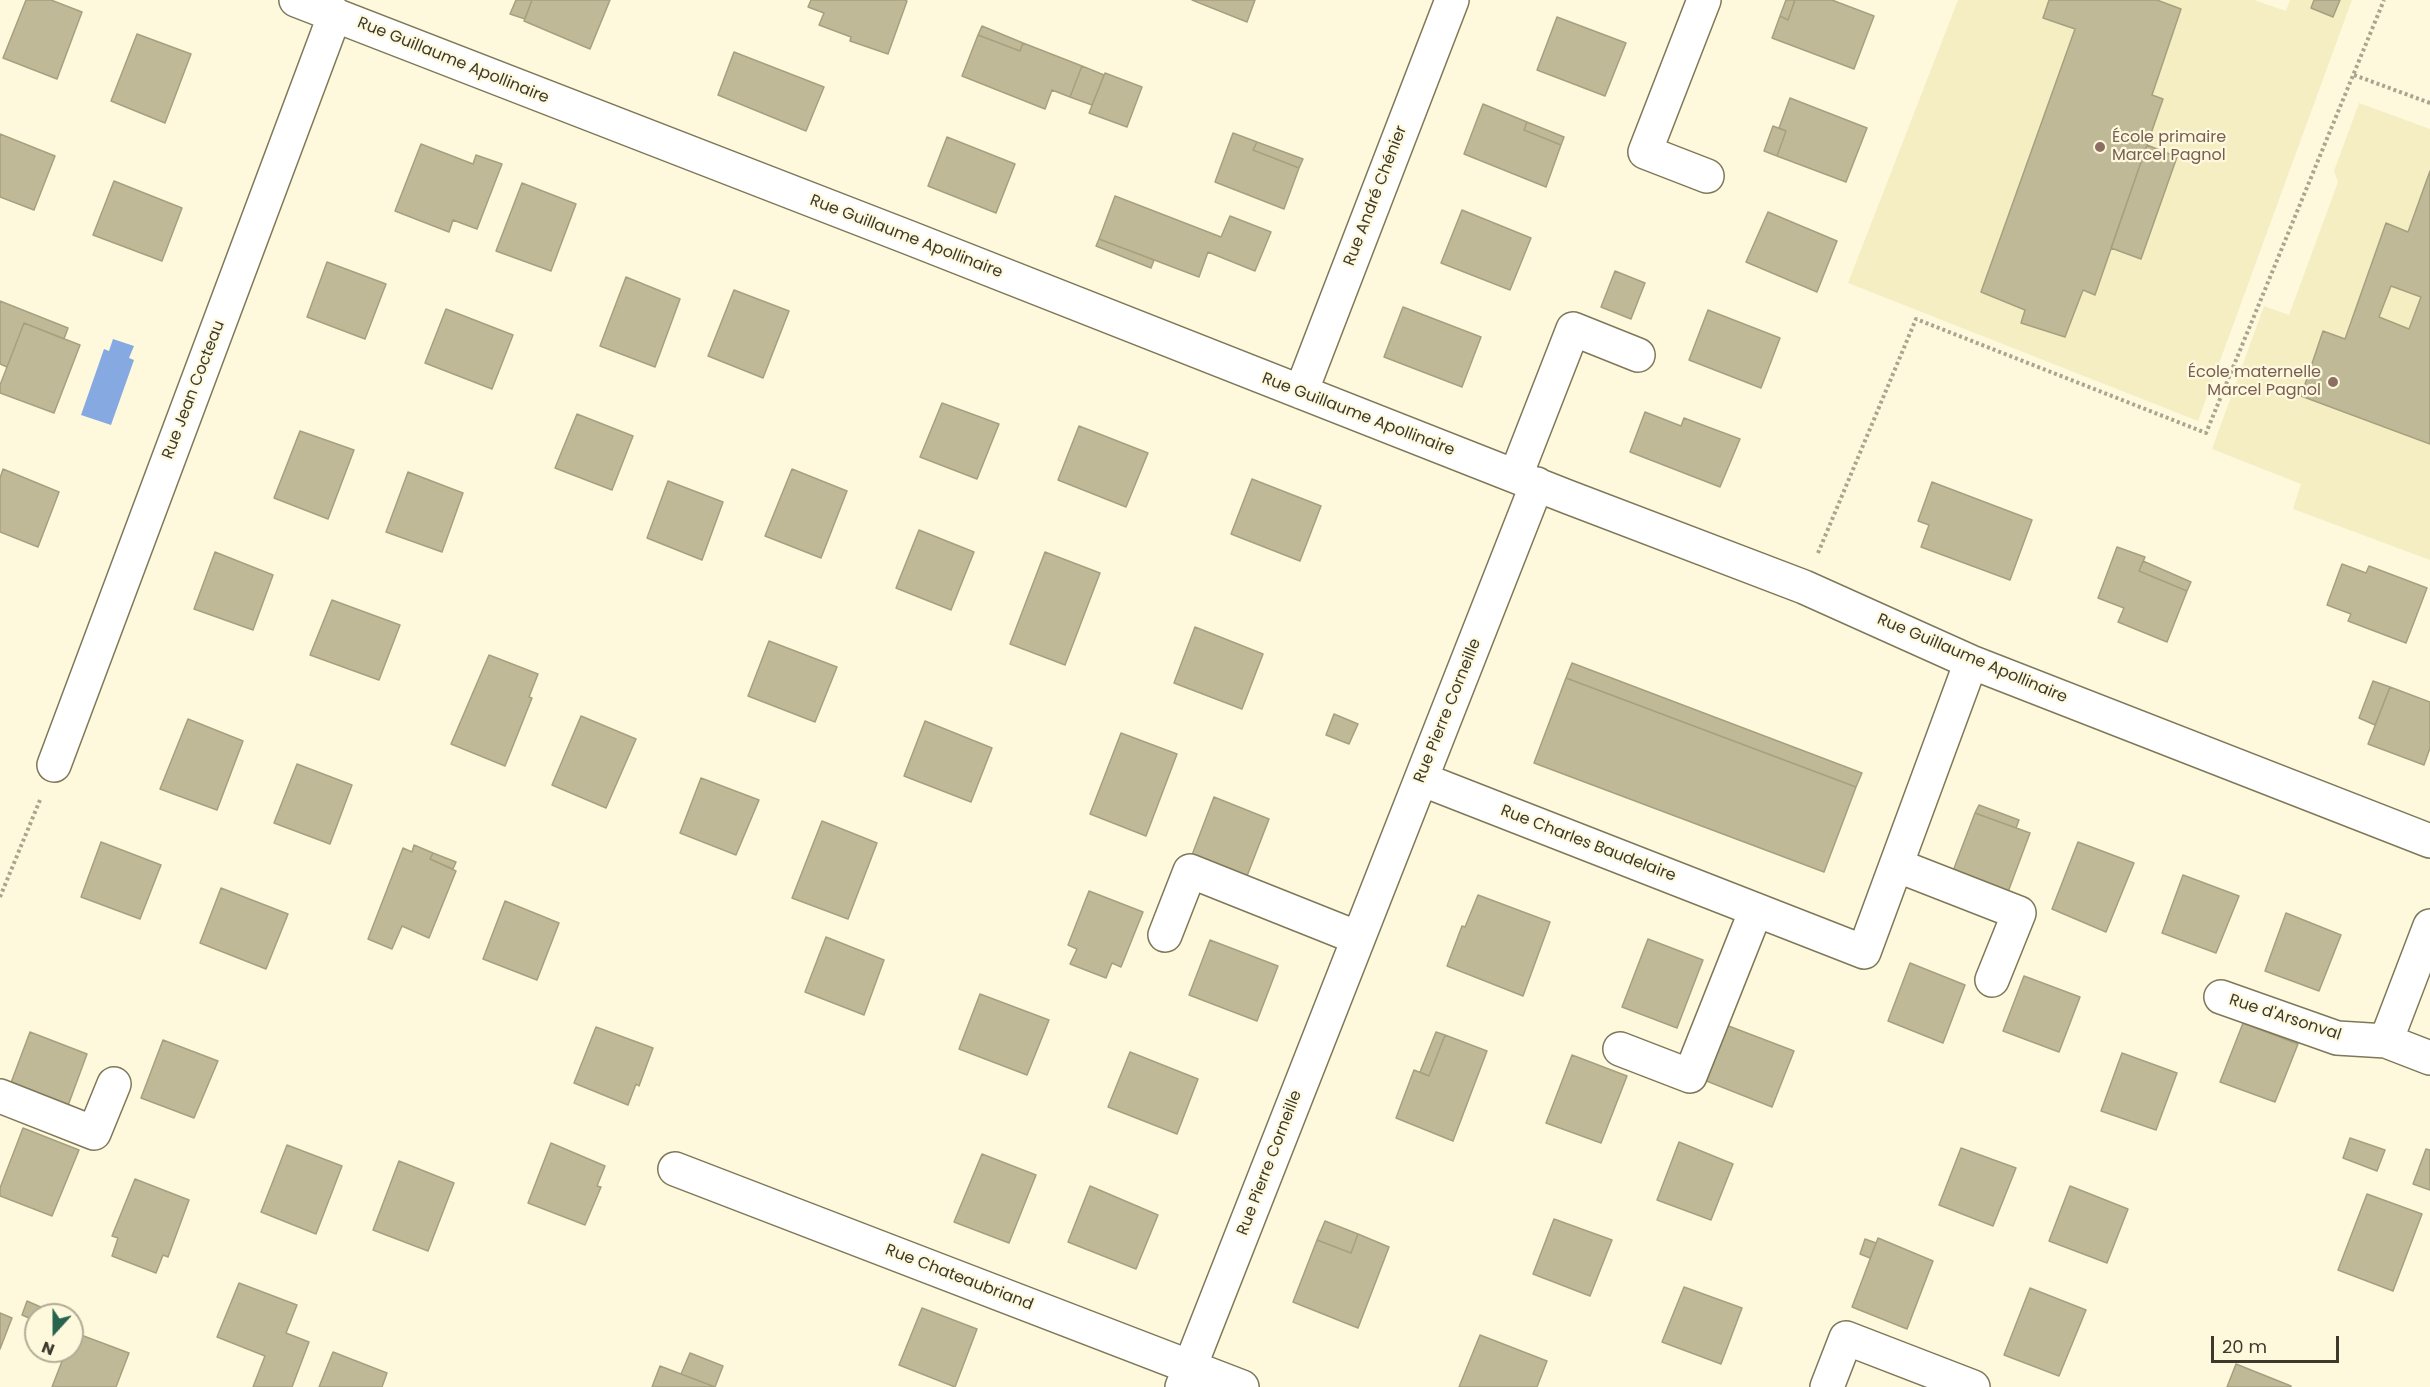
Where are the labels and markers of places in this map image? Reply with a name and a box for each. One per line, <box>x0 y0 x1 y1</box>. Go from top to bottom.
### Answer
place label: École primaire Marcel Pagnol <box>2112 128 2226 166</box>
marker: École primaire Marcel Pagnol <box>2093 140 2107 154</box>
place label: École maternelle Marcel Pagnol <box>2188 363 2321 401</box>
marker: École maternelle Marcel Pagnol <box>2326 375 2340 389</box>

